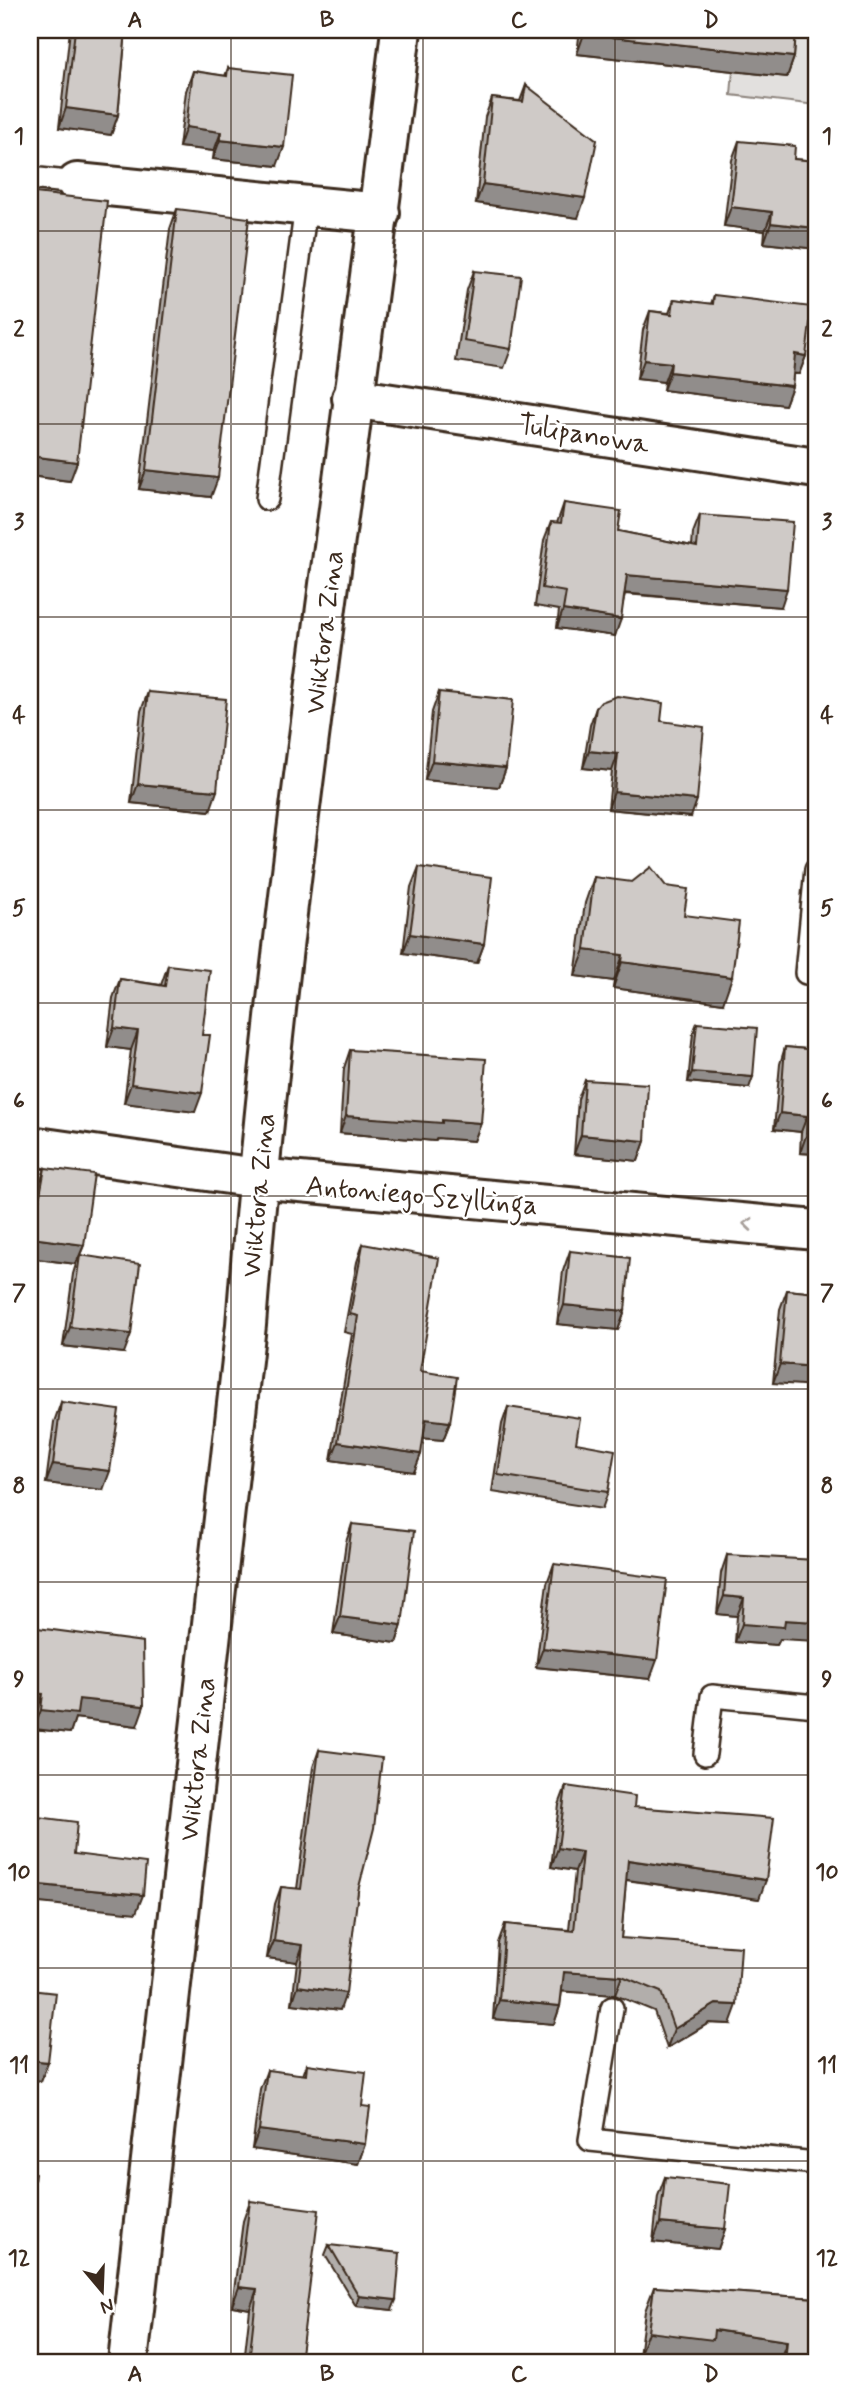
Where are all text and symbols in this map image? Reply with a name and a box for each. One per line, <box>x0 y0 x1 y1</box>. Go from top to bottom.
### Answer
text: A <box>127 6 143 36</box>
text: B <box>320 6 335 36</box>
text: C <box>511 6 528 36</box>
text: D <box>703 6 719 36</box>
text: 1 <box>14 122 24 152</box>
text: 1 <box>822 122 832 152</box>
text: 2 <box>13 315 25 345</box>
text: 2 <box>821 315 833 345</box>
street label: Tulipanowa <box>516 407 652 464</box>
text: 3 <box>14 508 25 538</box>
text: 3 <box>822 508 833 538</box>
street label: Wiktora Zina <box>297 548 354 716</box>
text: 4 <box>12 701 26 731</box>
text: 4 <box>820 701 834 731</box>
text: 5 <box>12 894 26 924</box>
text: 5 <box>820 894 834 924</box>
text: 6 <box>13 1087 25 1117</box>
text: 6 <box>821 1087 833 1117</box>
street label: Wiktora Zina <box>234 1112 285 1279</box>
street label: Antoniego Szyllinga <box>304 1168 539 1228</box>
one-way arrow <box>742 1217 753 1232</box>
text: 7 <box>12 1279 26 1309</box>
text: 7 <box>820 1279 834 1309</box>
text: 8 <box>13 1472 25 1502</box>
text: 8 <box>821 1472 833 1502</box>
text: 9 <box>13 1665 25 1695</box>
text: 9 <box>821 1665 833 1695</box>
street label: Wiktora Zina <box>171 1675 225 1843</box>
text: 10 <box>7 1858 31 1888</box>
text: 10 <box>815 1858 839 1888</box>
text: 11 <box>9 2051 29 2081</box>
text: 11 <box>817 2051 837 2081</box>
text: 12 <box>8 2244 30 2274</box>
text: 12 <box>816 2244 838 2274</box>
north arrow <box>66 2256 136 2326</box>
text: N <box>97 2292 117 2320</box>
text: A <box>127 2360 143 2390</box>
text: B <box>320 2360 335 2390</box>
text: C <box>511 2360 528 2390</box>
text: D <box>703 2360 719 2390</box>

